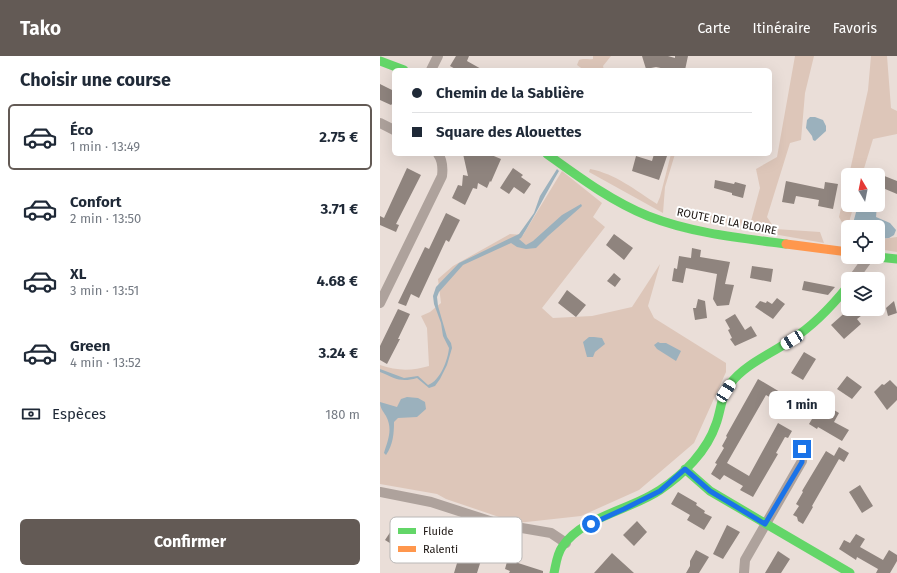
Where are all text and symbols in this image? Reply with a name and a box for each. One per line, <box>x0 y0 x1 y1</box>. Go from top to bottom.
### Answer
text: Tako <box>20 17 61 40</box>
text: Carte <box>697 20 731 37</box>
text: Itinéraire <box>753 20 811 37</box>
text: Favoris <box>833 20 877 37</box>
text: Choisir une course <box>20 69 171 91</box>
text: Chemin de la Sablière <box>436 84 584 102</box>
icon: car <box>22 119 58 155</box>
text: Éco <box>70 121 93 139</box>
text: Square des Alouettes <box>436 123 582 141</box>
text: 2.75 € <box>319 128 358 146</box>
text: 1 min · 13:49 <box>70 139 140 154</box>
north arrow <box>841 168 885 212</box>
map controls <box>841 168 885 316</box>
icon: car <box>22 191 58 227</box>
text: Confort <box>70 193 122 211</box>
text: 3.71 € <box>320 200 358 218</box>
street label: ROUTE DE LA BLOIRE <box>676 205 778 238</box>
text: 2 min · 13:50 <box>70 211 141 226</box>
button: locate <box>841 220 885 264</box>
icon: car <box>22 263 58 299</box>
text: XL <box>70 265 86 283</box>
text: 4.68 € <box>316 272 358 290</box>
button: layers <box>841 272 885 316</box>
text: 3 min · 13:51 <box>70 283 139 298</box>
car <box>779 329 805 351</box>
icon: car <box>22 335 58 371</box>
text: Green <box>70 337 110 355</box>
text: 3.24 € <box>318 344 358 362</box>
text: 4 min · 13:52 <box>70 355 141 370</box>
car <box>714 378 738 404</box>
callout: 1 min <box>769 391 835 419</box>
text: 1 min <box>786 397 818 412</box>
icon: cash <box>20 403 42 425</box>
text: Espèces <box>52 405 106 423</box>
text: 180 m <box>325 407 360 422</box>
route end <box>793 440 811 458</box>
route start <box>582 515 600 533</box>
legend <box>390 517 522 563</box>
button: Confirmer <box>20 519 360 565</box>
text: Fluide <box>423 525 454 538</box>
text: Ralenti <box>423 543 458 556</box>

